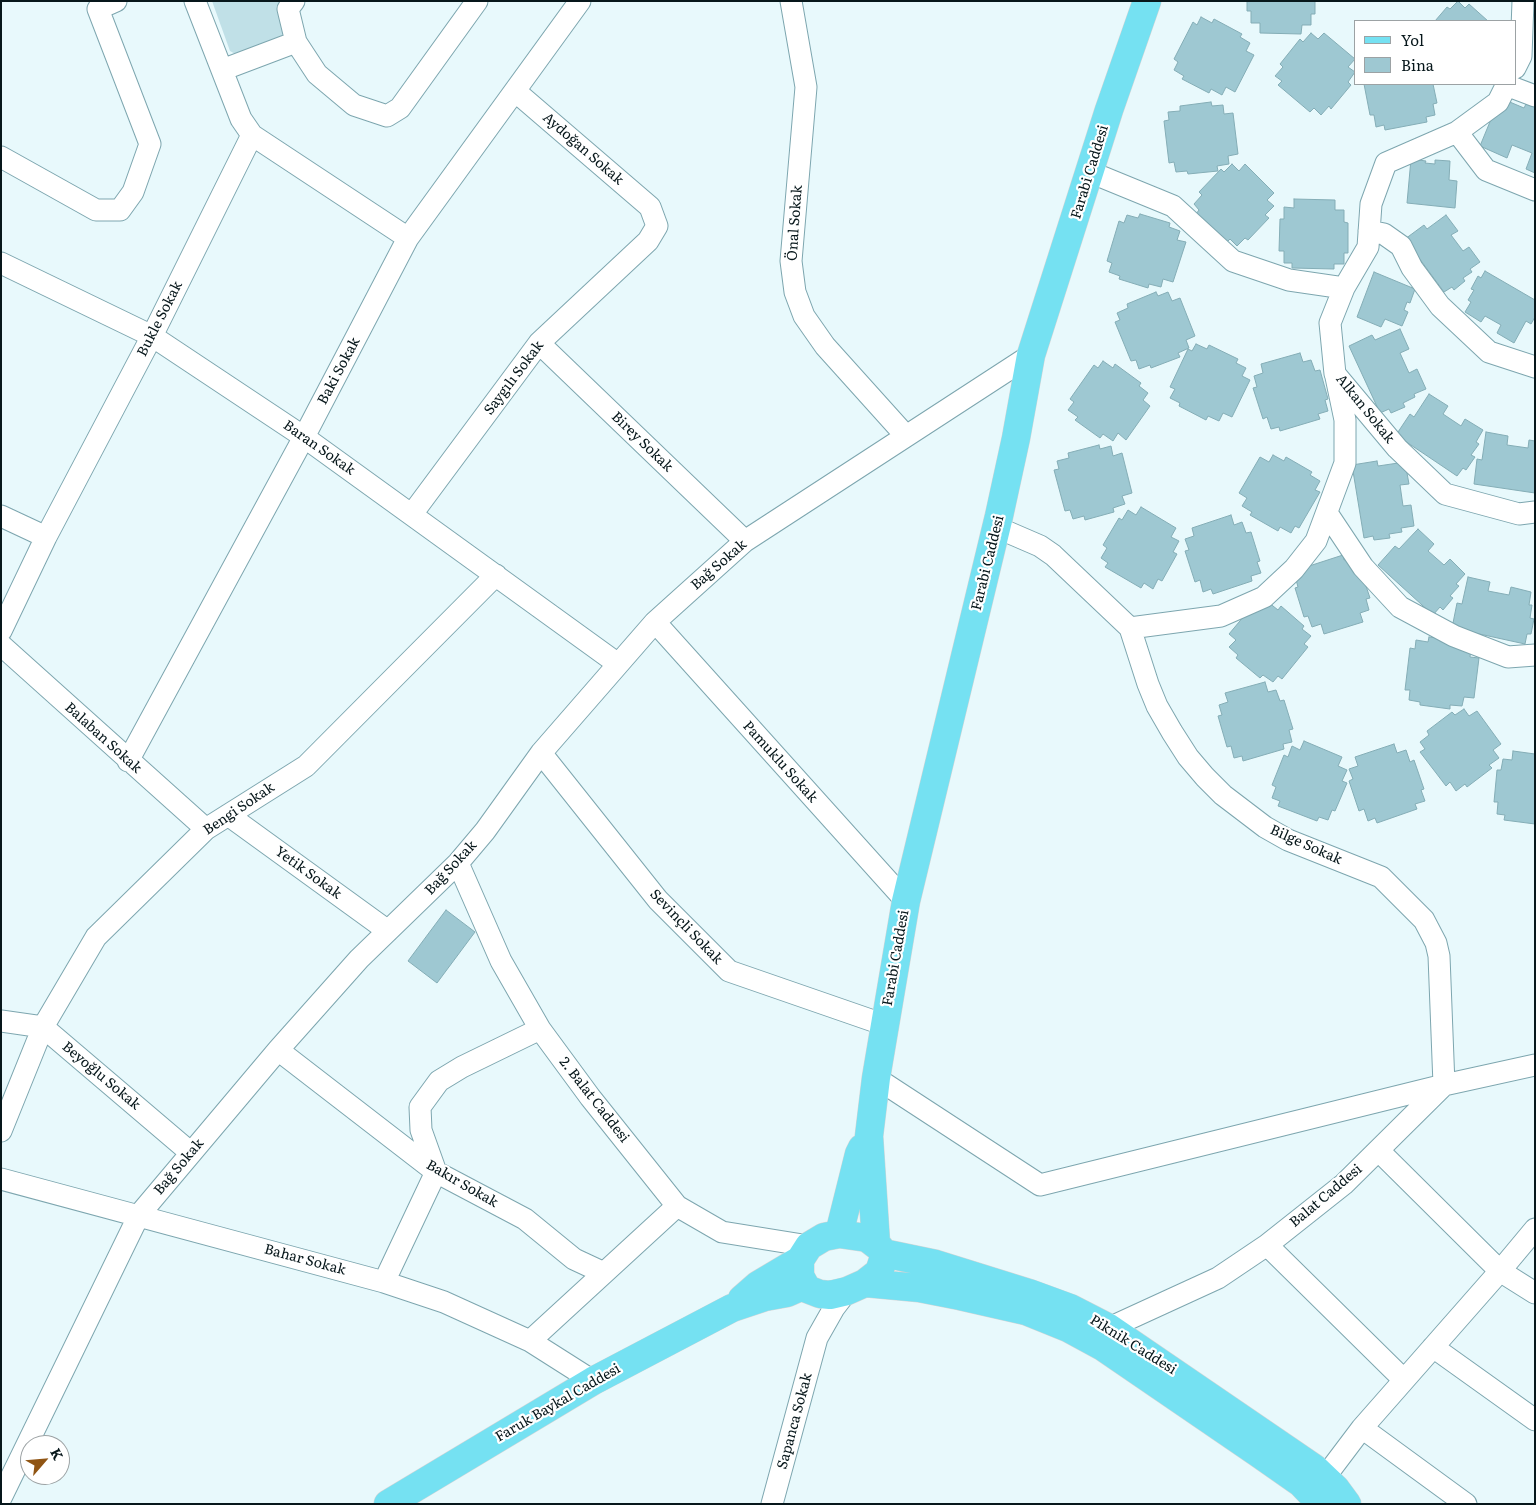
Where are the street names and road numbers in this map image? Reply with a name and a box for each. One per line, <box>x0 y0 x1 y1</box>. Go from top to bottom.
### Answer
street label: Aydoğan Sokak <box>539 109 627 189</box>
street label: Farabi Caddesi <box>1068 123 1112 221</box>
street label: Önal Sokak <box>784 185 806 261</box>
street label: Bukle Sokak <box>134 279 186 359</box>
street label: Baki Sokak <box>314 335 364 407</box>
street label: Saygılı Sokak <box>481 338 547 418</box>
street label: Alkan Sokak <box>1332 371 1398 447</box>
street label: Birey Sokak <box>608 408 676 476</box>
street label: Baran Sokak <box>280 417 358 479</box>
street label: Farabi Caddesi <box>968 514 1008 612</box>
street label: Bağ Sokak <box>688 536 750 594</box>
street label: Balaban Sokak <box>61 699 145 777</box>
street label: Pamuklu Sokak <box>739 718 821 806</box>
street label: Bengi Sokak <box>200 779 278 839</box>
street label: Bilge Sokak <box>1267 822 1345 868</box>
street label: Bağ Sokak <box>422 837 480 899</box>
street label: Yetik Sokak <box>271 843 345 903</box>
street label: Sevinçli Sokak <box>646 886 726 968</box>
street label: Farabi Caddesi <box>879 909 913 1007</box>
street label: Beyoğlu Sokak <box>58 1038 144 1114</box>
street label: 2. Balat Caddesi <box>555 1054 633 1146</box>
street label: Bağ Sokak <box>151 1135 207 1199</box>
street label: Bakır Sokak <box>423 1157 501 1211</box>
street label: Balat Caddesi <box>1286 1161 1366 1231</box>
street label: Bahar Sokak <box>262 1241 348 1279</box>
street label: Piknik Caddesi <box>1087 1312 1179 1378</box>
street label: Faruk Baykal Caddesi <box>493 1360 623 1446</box>
street label: Sapanca Sokak <box>774 1371 816 1471</box>

